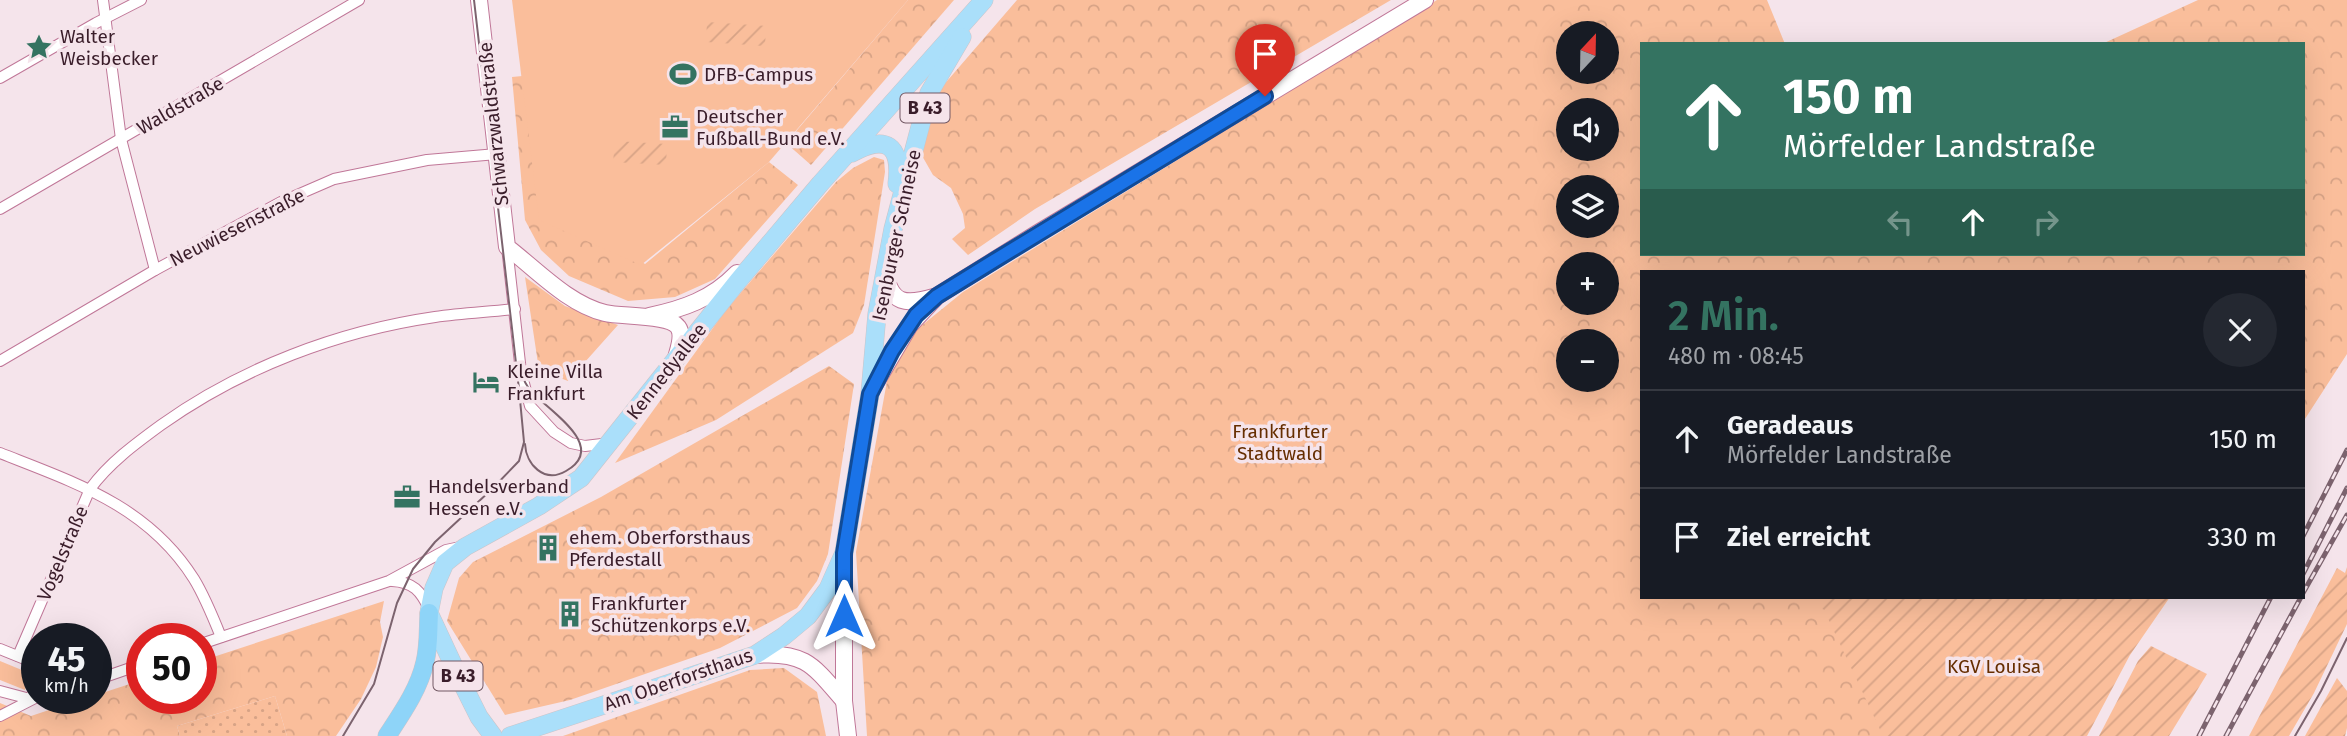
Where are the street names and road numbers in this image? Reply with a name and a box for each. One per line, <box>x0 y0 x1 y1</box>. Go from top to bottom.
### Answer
street label: Schwarzwaldstraße <box>473 41 514 207</box>
street label: Waldstraße <box>133 71 228 140</box>
road number: B 43 <box>900 94 950 122</box>
street label: Isenburger Schneise <box>867 147 926 323</box>
street label: Neuwiesenstraße <box>166 184 309 271</box>
street label: Kennedyallee <box>622 318 711 424</box>
street label: Vogelstraße <box>32 502 93 604</box>
street label: Am Oberforsthaus <box>601 643 756 716</box>
road number: B 43 <box>434 662 482 690</box>

